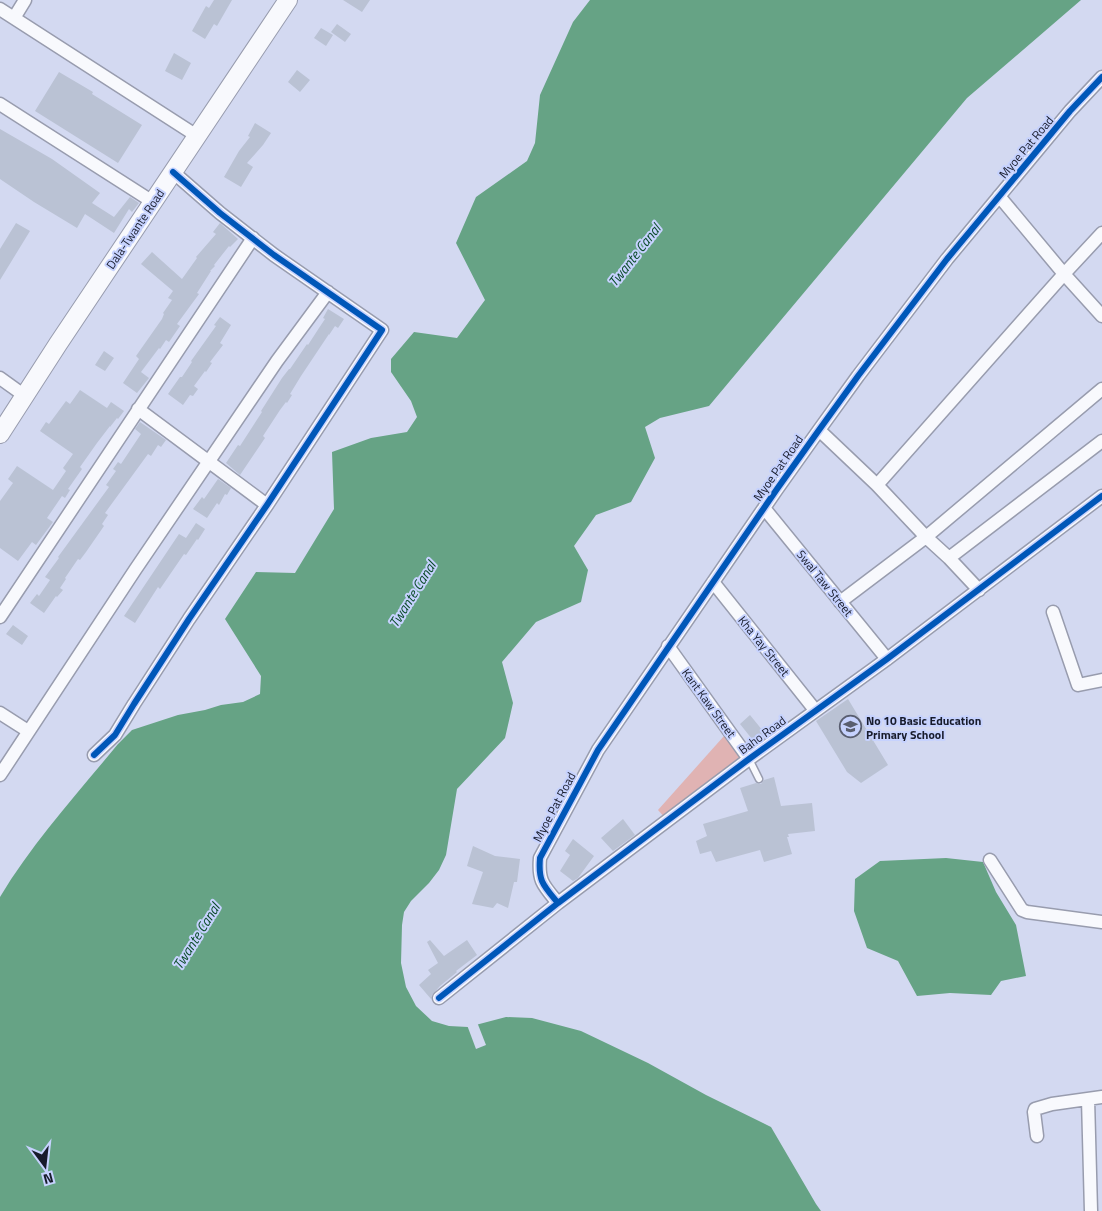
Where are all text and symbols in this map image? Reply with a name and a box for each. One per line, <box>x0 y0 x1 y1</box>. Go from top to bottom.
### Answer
street label: Myoe Pat Road <box>994 112 1058 182</box>
street label: Dala-Twante Road <box>101 185 169 273</box>
water label: Twante Canal <box>603 218 667 291</box>
street label: Myoe Pat Road <box>748 431 808 505</box>
street label: Swal Taw Street <box>792 546 858 621</box>
water label: Twante Canal <box>383 555 442 631</box>
street label: Kha Yay Street <box>734 612 795 681</box>
street label: Kant Kaw Street <box>677 664 741 742</box>
street label: Baho Road <box>734 711 790 759</box>
place label: No 10 Basic Education Primary School <box>866 711 981 744</box>
school or university icon: No 10 Basic Education Primary School <box>838 715 862 739</box>
street label: Myoe Pat Road <box>528 769 580 845</box>
water label: Twante Canal <box>167 897 226 973</box>
north arrow <box>20 1141 70 1191</box>
text: N <box>41 1168 56 1190</box>

